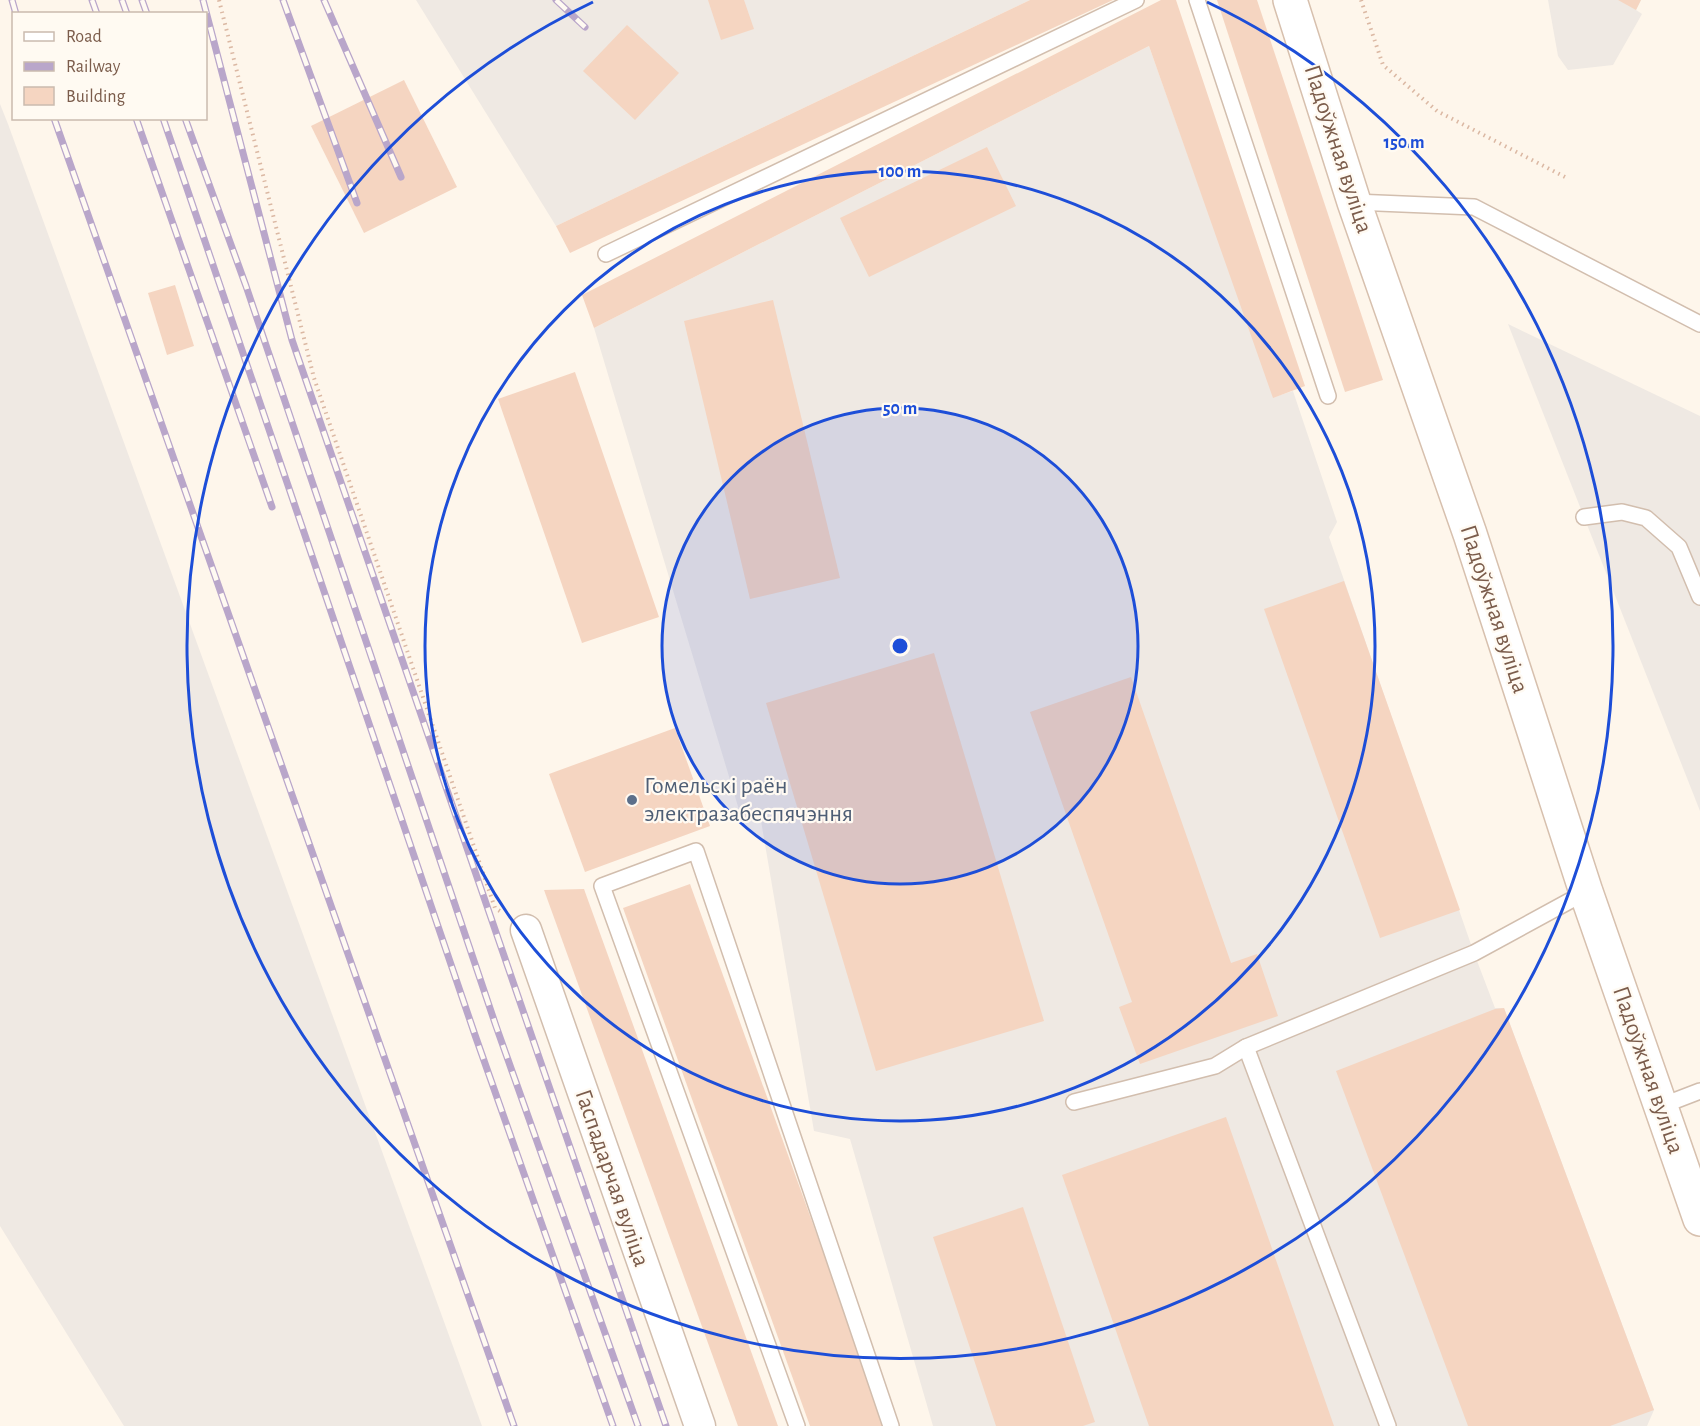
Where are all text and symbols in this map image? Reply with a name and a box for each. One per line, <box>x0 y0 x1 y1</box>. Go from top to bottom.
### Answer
legend <box>12 12 207 120</box>
text: Road <box>66 28 102 46</box>
text: Railway <box>66 58 121 76</box>
street label: Падоўжная вуліца <box>1299 62 1377 236</box>
text: Building <box>66 88 126 106</box>
text: 150 m <box>1384 134 1424 152</box>
text: 100 m <box>879 163 921 181</box>
text: 50 m <box>883 400 917 418</box>
street label: Падоўжная вуліца <box>1455 522 1533 696</box>
centre of rings <box>890 636 910 656</box>
place label: Гомельскі раён электразабеспячэння <box>644 774 853 826</box>
marker: Гомельскі раён электразабеспячэння <box>625 793 639 807</box>
street label: Падоўжная вуліца <box>1608 983 1688 1157</box>
street label: Гаспадарчая вуліца <box>570 1086 654 1270</box>

